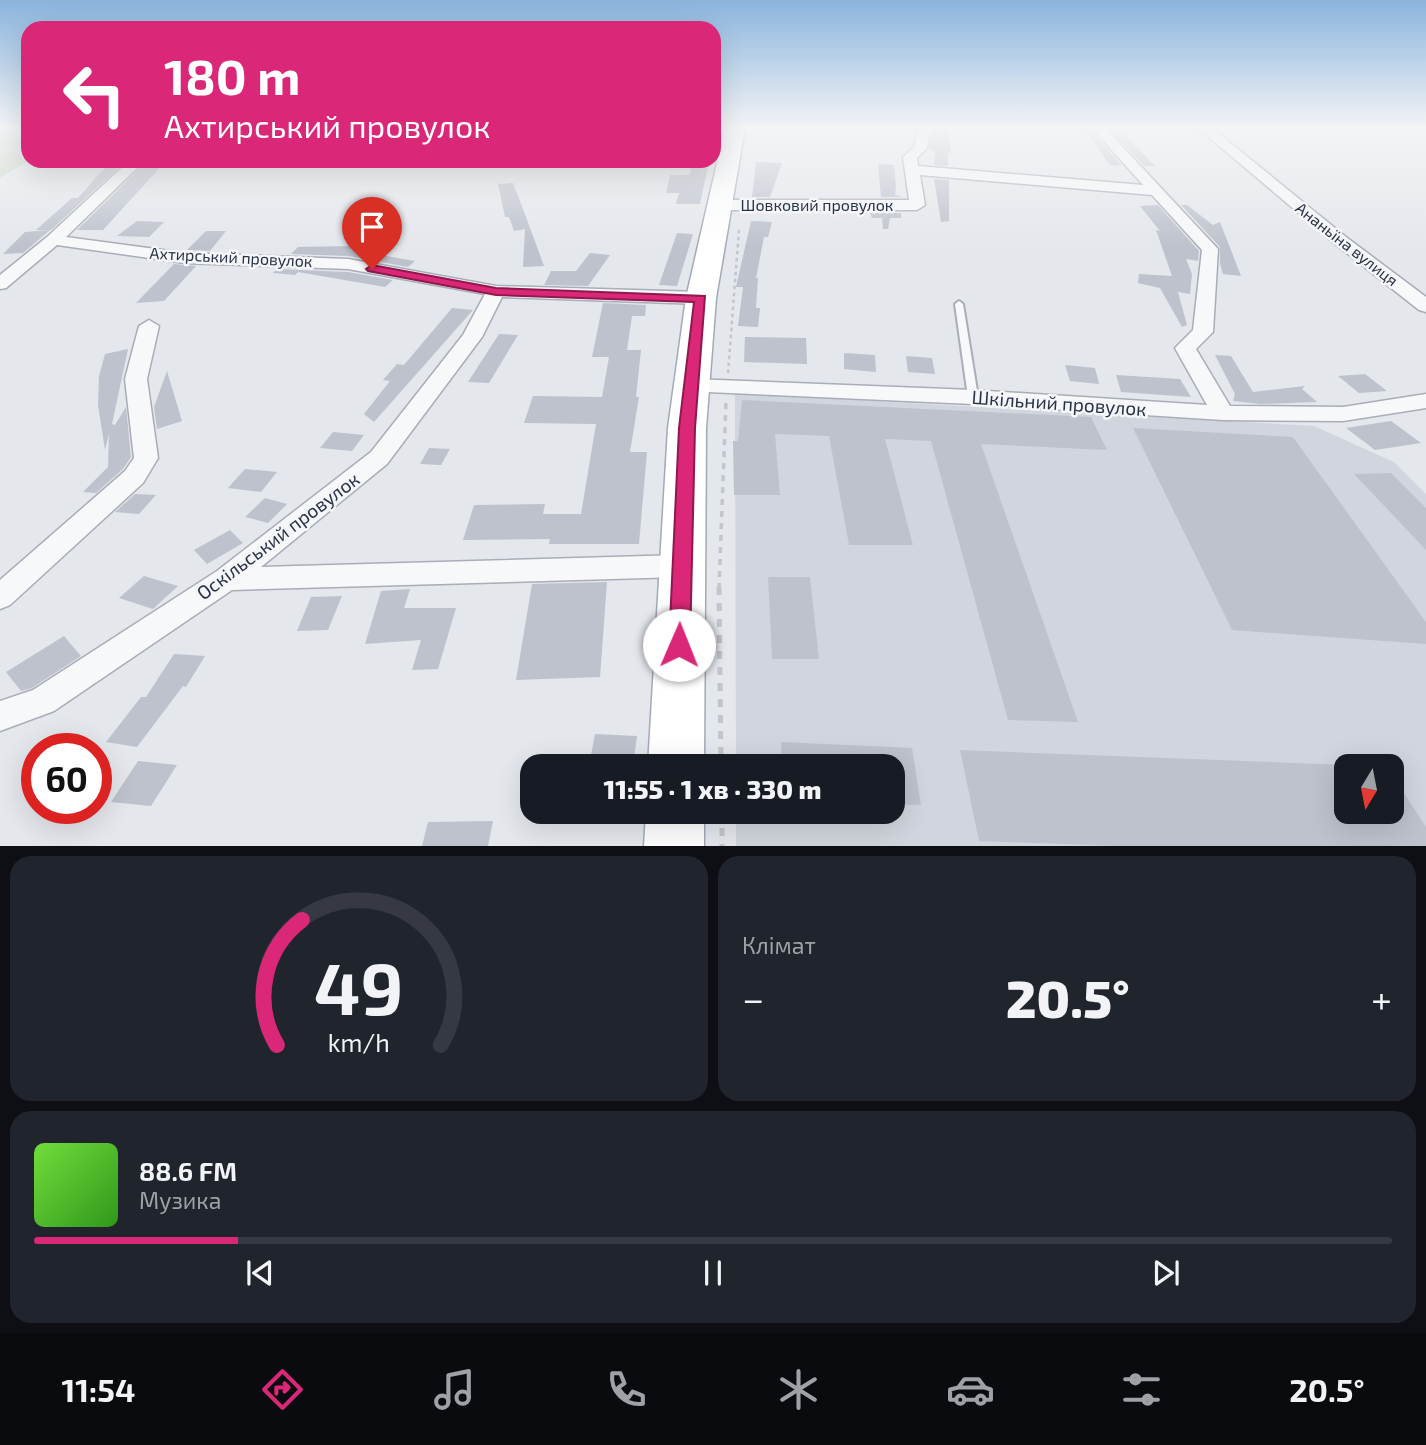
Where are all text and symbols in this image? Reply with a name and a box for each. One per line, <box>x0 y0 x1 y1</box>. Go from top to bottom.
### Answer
text: 180 m <box>164 46 300 105</box>
icon: left <box>49 49 140 140</box>
text: Ахтирський провулок <box>164 106 490 144</box>
street label: Шовковий провулок <box>741 195 894 215</box>
pin <box>342 197 402 269</box>
street label: Ананьїна вулиця <box>1292 198 1402 290</box>
icon: arrive <box>353 208 391 246</box>
street label: Ахтирський провулок <box>149 243 313 271</box>
street label: Шкільний провулок <box>971 385 1147 421</box>
street label: Оскільський провулок <box>192 467 364 605</box>
position arrow <box>642 608 716 682</box>
speed limit sign: 60 <box>21 733 112 824</box>
north arrow <box>1334 754 1404 824</box>
map controls <box>1334 754 1404 824</box>
text: 11:55 · 1 хв · 330 m <box>603 773 822 804</box>
text: Клімат <box>742 931 816 959</box>
text: 49 <box>314 942 404 1030</box>
text: 20.5° <box>1006 966 1130 1028</box>
text: − <box>742 975 764 1021</box>
text: + <box>1371 975 1392 1021</box>
text: km/h <box>328 1026 390 1056</box>
text: 88.6 FM <box>139 1155 237 1186</box>
text: Музика <box>139 1186 221 1214</box>
icon: previous <box>241 1254 279 1292</box>
icon: pause <box>694 1254 732 1292</box>
icon: next <box>1147 1254 1185 1292</box>
icon: directions <box>258 1365 307 1414</box>
icon: music <box>430 1365 479 1414</box>
icon: phone <box>602 1365 651 1414</box>
icon: climate <box>774 1365 823 1414</box>
icon: car <box>946 1365 995 1414</box>
icon: filters <box>1117 1365 1166 1414</box>
text: 11:54 <box>61 1370 135 1408</box>
text: 20.5° <box>1289 1370 1365 1408</box>

